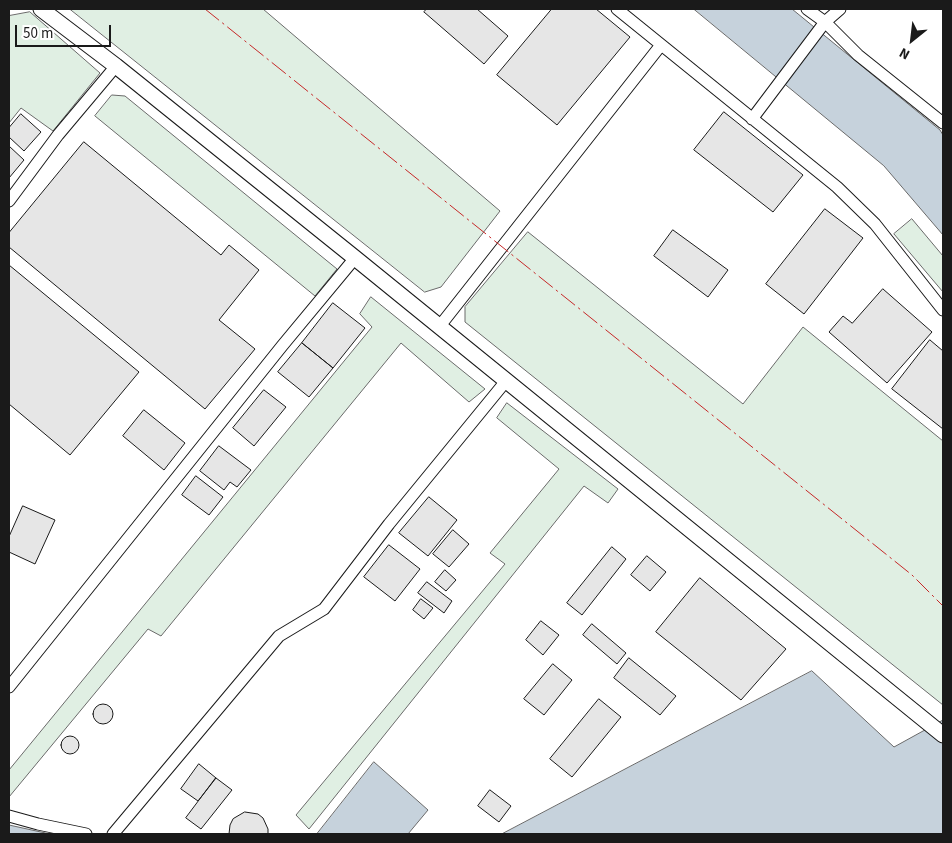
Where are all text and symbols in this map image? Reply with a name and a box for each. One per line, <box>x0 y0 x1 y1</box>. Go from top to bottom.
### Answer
scale bar <box>18 15 114 47</box>
north arrow <box>887 15 937 65</box>
text: 50 m <box>23 23 53 44</box>
text: N <box>896 42 914 64</box>

